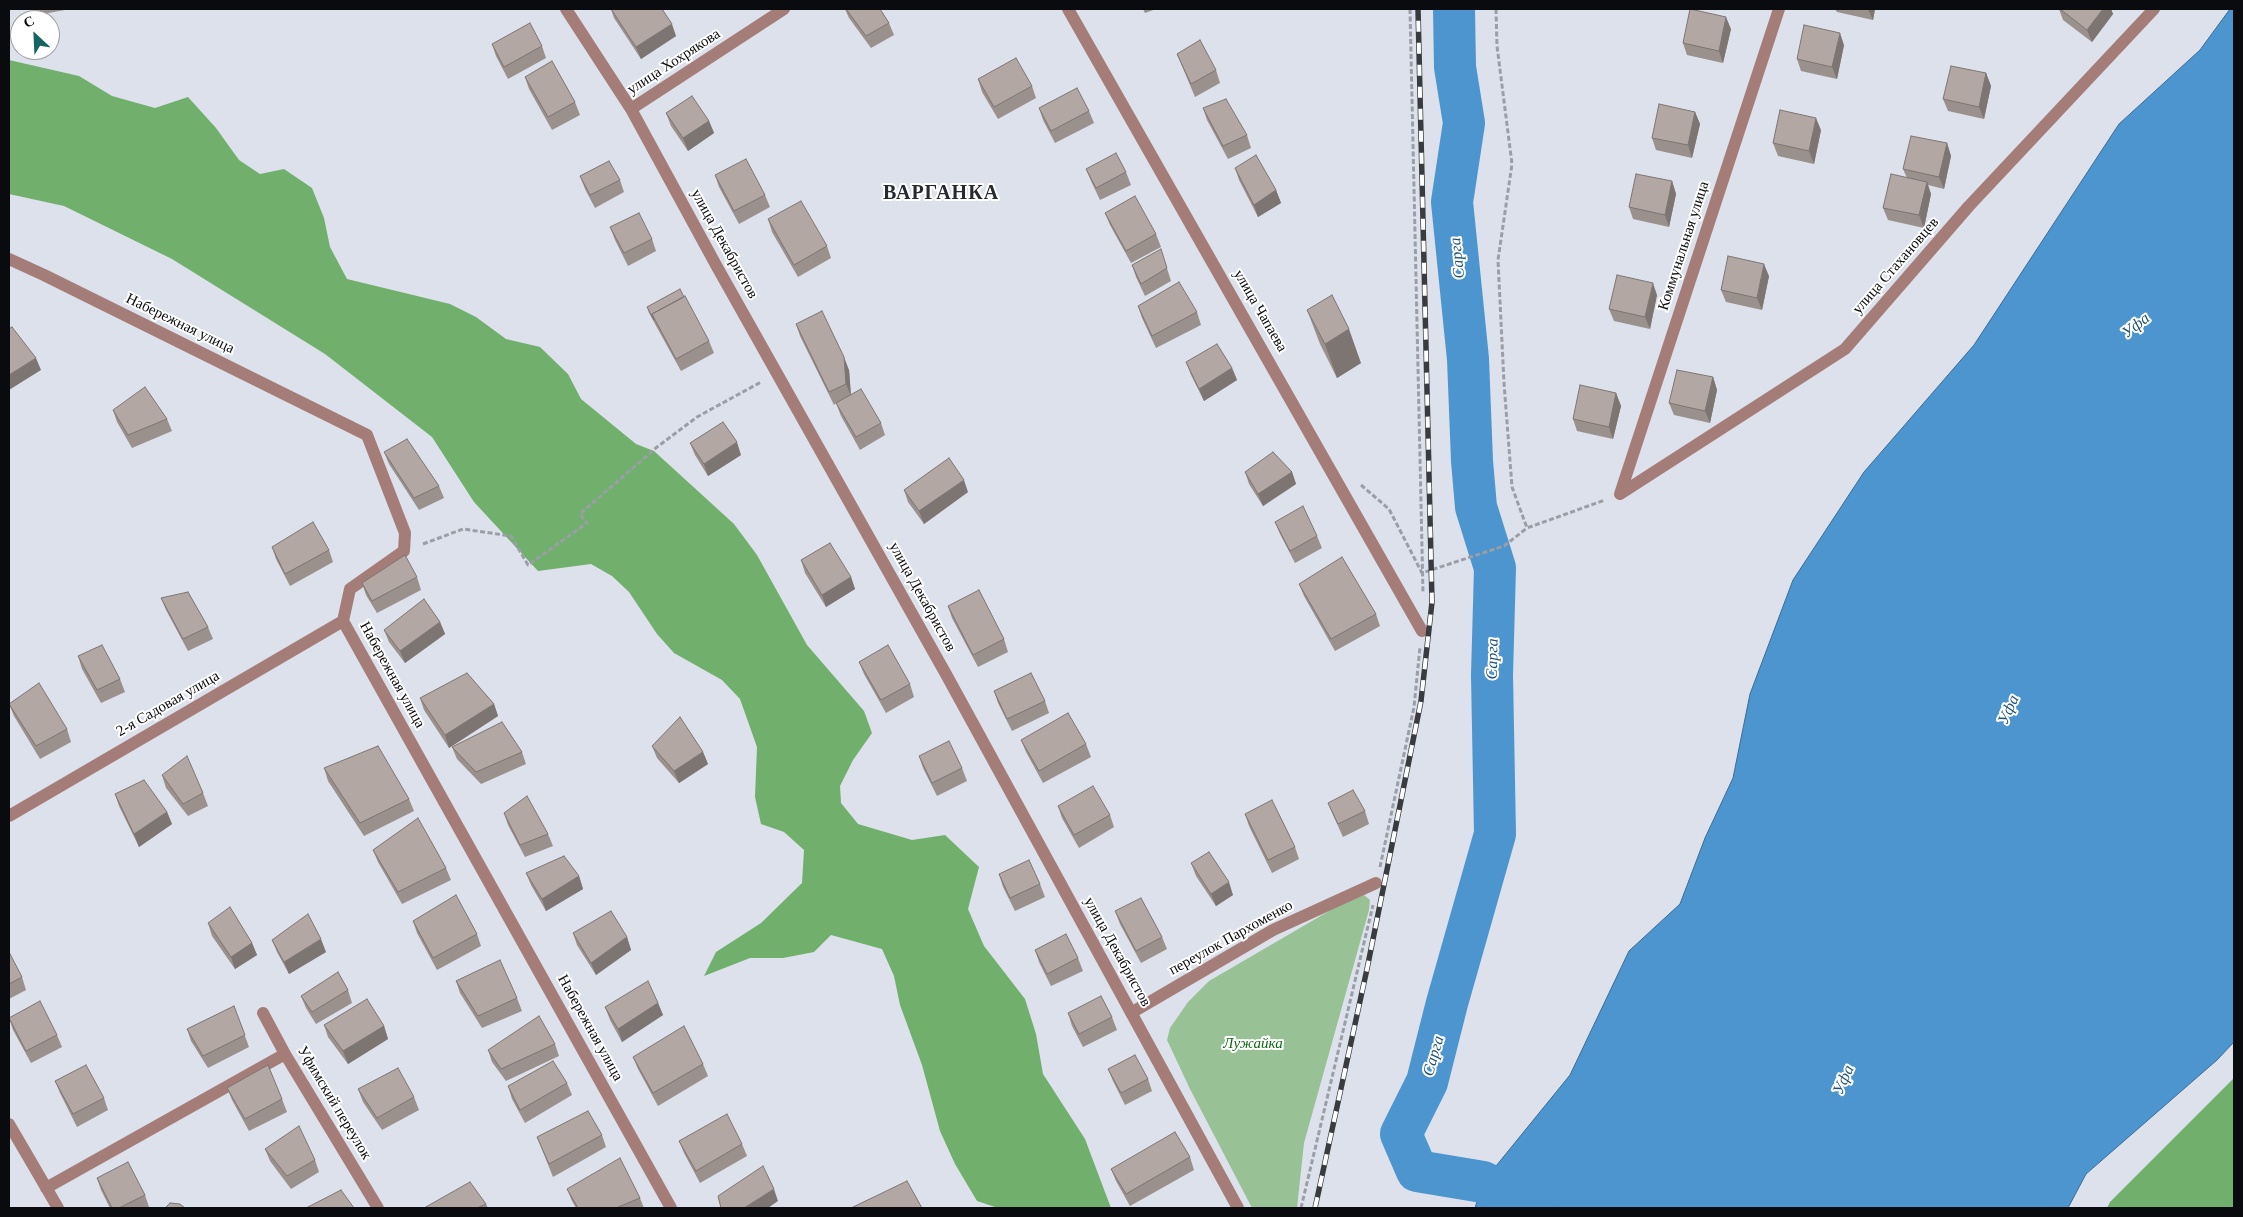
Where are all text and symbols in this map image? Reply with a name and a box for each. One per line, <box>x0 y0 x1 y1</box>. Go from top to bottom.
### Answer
north arrow <box>10 10 60 60</box>
text: С <box>21 13 37 31</box>
street label: улица Хохрякова <box>624 25 724 99</box>
street label: Коммунальная улица <box>1655 179 1713 313</box>
district label: ВАРГАНКА <box>882 182 1000 206</box>
street label: улица Декабристов <box>686 186 762 302</box>
street label: улица Стахановцев <box>1849 214 1943 318</box>
water label: Сарга <box>1446 237 1470 279</box>
street label: улица Чапаева <box>1229 267 1291 355</box>
street label: Набережная улица <box>123 290 237 358</box>
water label: Уфа <box>2118 309 2154 343</box>
street label: улица Декабристов <box>884 539 960 655</box>
street label: Набережная улица <box>355 619 429 731</box>
water label: Сарга <box>1483 638 1503 680</box>
street label: 2-я Садовая улица <box>113 667 223 741</box>
water label: Уфа <box>1994 692 2024 728</box>
street label: улица Декабристов <box>1079 894 1155 1010</box>
street label: переулок Пархоменко <box>1166 897 1296 979</box>
street label: Набережная улица <box>553 972 627 1084</box>
water label: Сарга <box>1419 1034 1449 1078</box>
park label: Лужайка <box>1223 1035 1283 1053</box>
street label: Уфимский переулок <box>293 1043 375 1163</box>
water label: Уфа <box>1829 1062 1859 1098</box>

